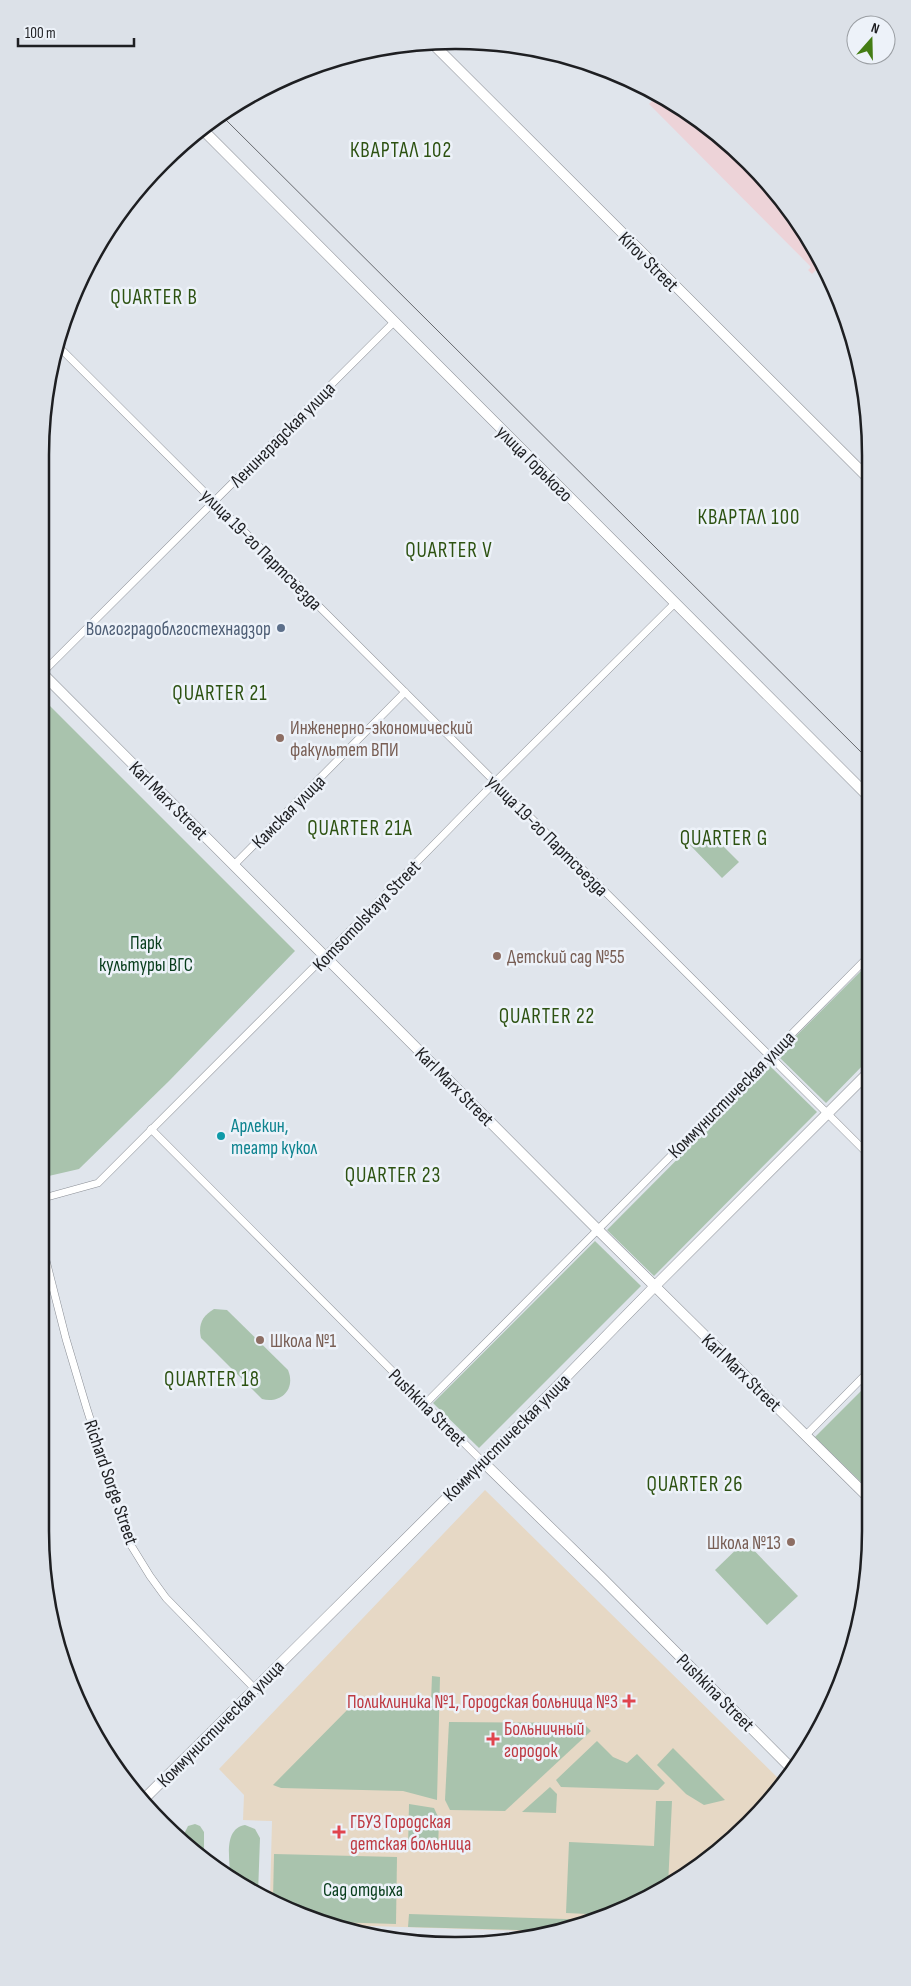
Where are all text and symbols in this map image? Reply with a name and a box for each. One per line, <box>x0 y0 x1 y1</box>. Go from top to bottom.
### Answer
scale bar <box>18 15 134 47</box>
north arrow <box>846 15 896 65</box>
text: N <box>869 19 882 38</box>
text: 100 m <box>25 24 56 43</box>
district label: КВАРТАЛ 102 <box>350 138 452 163</box>
street label: Kirov Street <box>613 227 683 297</box>
district label: QUARTER B <box>110 285 198 310</box>
street label: Ленинградская улица <box>225 378 340 493</box>
street label: улица Горького <box>491 421 577 507</box>
street label: улица 19-го Партсъезда <box>195 485 326 616</box>
district label: КВАРТАЛ 100 <box>698 505 800 530</box>
district label: QUARTER V <box>405 538 493 563</box>
place label: Волгоградоблгостехнадзор <box>86 618 271 641</box>
marker: Волгоградоблгостехнадзор <box>275 622 287 634</box>
district label: QUARTER 21 <box>172 681 268 706</box>
place label: Инженерно-экономический факультет ВПИ <box>290 717 473 762</box>
marker: Инженерно-экономический факультет ВПИ <box>274 732 286 744</box>
street label: Karl Marx Street <box>124 757 212 845</box>
street label: Камская улица <box>247 770 331 854</box>
street label: улица 19-го Партсъезда <box>481 771 612 902</box>
district label: QUARTER 21A <box>307 816 413 841</box>
district label: QUARTER G <box>680 826 768 851</box>
street label: Komsomolskaya Street <box>308 856 426 976</box>
park label: Парк культуры ВГС <box>99 932 193 977</box>
place label: Детский сад №55 <box>507 946 625 969</box>
marker: Детский сад №55 <box>491 950 503 962</box>
district label: QUARTER 22 <box>499 1004 595 1029</box>
street label: Коммунистическая улица <box>664 1027 800 1163</box>
street label: Karl Marx Street <box>410 1043 498 1131</box>
place label: Арлекин, театр кукол <box>230 1115 318 1160</box>
marker: Арлекин, театр кукол <box>215 1130 227 1142</box>
district label: QUARTER 23 <box>345 1163 441 1188</box>
street label: Karl Marx Street <box>696 1329 786 1417</box>
place label: Школа №1 <box>270 1330 336 1353</box>
marker: Школа №1 <box>254 1334 266 1346</box>
street label: Pushkina Street <box>383 1364 471 1452</box>
district label: QUARTER 18 <box>164 1367 260 1392</box>
street label: Коммунистическая улица <box>439 1370 575 1506</box>
street label: Richard Sorge Street <box>78 1417 143 1548</box>
district label: QUARTER 26 <box>646 1472 744 1497</box>
place label: Школа №13 <box>707 1532 781 1555</box>
marker: Школа №13 <box>785 1536 797 1548</box>
street label: Pushkina Street <box>671 1649 759 1737</box>
street label: Коммунистическая улица <box>153 1656 289 1792</box>
place label: Поликлиника №1, Городская больница №3 <box>347 1691 618 1714</box>
marker: Поликлиника №1, Городская больница №3 <box>622 1694 636 1708</box>
place label: Больничный городок <box>504 1718 584 1763</box>
marker: Больничный городок <box>486 1732 500 1746</box>
place label: ГБУЗ Городская детская больница <box>350 1811 471 1856</box>
marker: ГБУЗ Городская детская больница <box>332 1825 346 1839</box>
park label: Сад отдыха <box>323 1879 403 1902</box>

